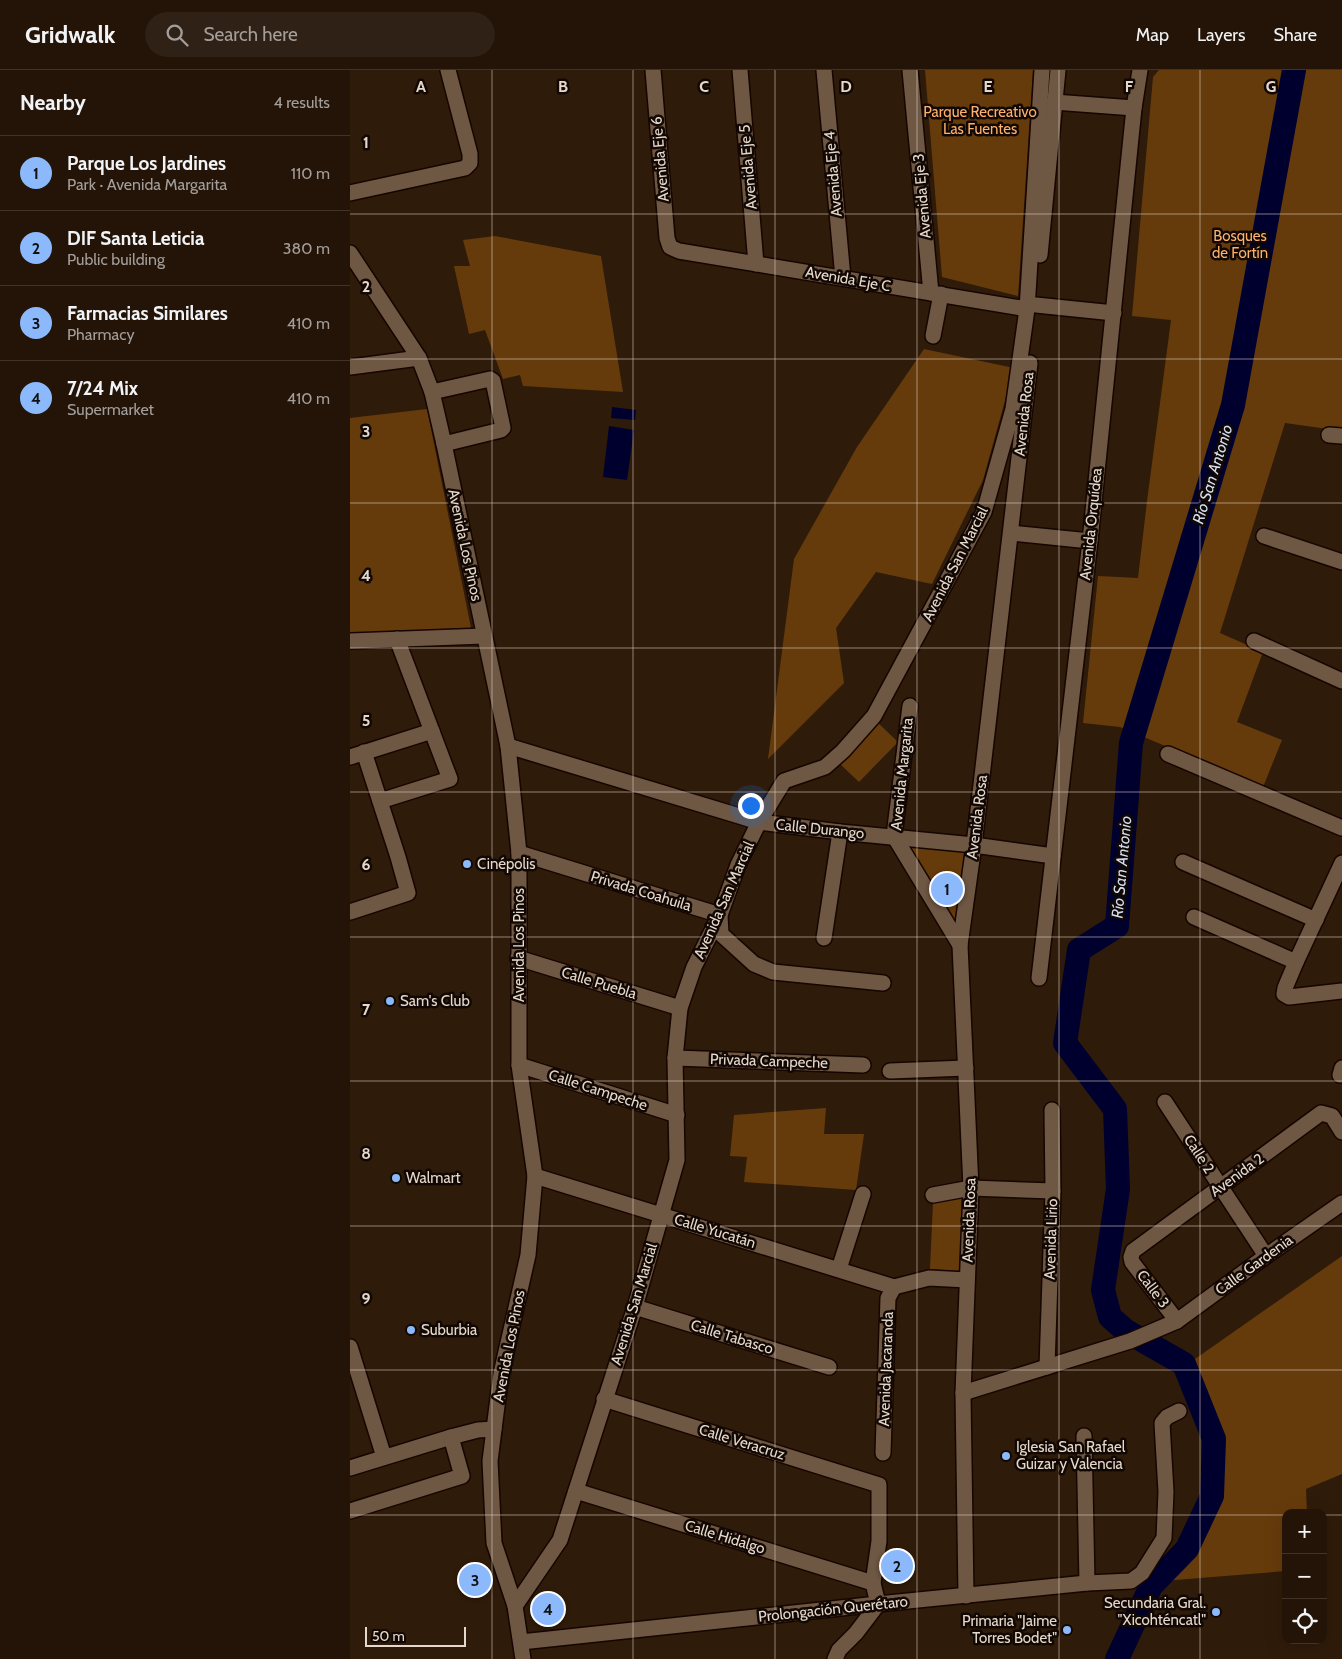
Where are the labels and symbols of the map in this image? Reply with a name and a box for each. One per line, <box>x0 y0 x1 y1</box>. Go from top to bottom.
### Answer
text: A <box>416 77 426 96</box>
text: B <box>558 77 568 96</box>
text: C <box>699 77 709 96</box>
text: D <box>840 77 852 96</box>
text: E <box>983 77 993 96</box>
text: F <box>1125 77 1134 96</box>
text: G <box>1266 77 1276 96</box>
park label: Parque Recreativo Las Fuentes <box>923 103 1037 138</box>
street label: Avenida Eje 6 <box>647 116 673 202</box>
street label: Avenida Eje 5 <box>735 124 761 210</box>
street label: Avenida Eje 4 <box>820 130 846 217</box>
text: 1 <box>363 133 369 152</box>
street label: Avenida Eje 3 <box>909 153 935 239</box>
park label: Bosques de Fortín <box>1212 227 1268 262</box>
street label: Avenida Eje C <box>804 263 892 295</box>
text: 2 <box>362 277 370 296</box>
street label: Avenida Rosa <box>1011 370 1037 457</box>
text: 3 <box>362 422 370 441</box>
water label: Río San Antonio <box>1188 422 1237 526</box>
street label: Avenida Orquídea <box>1076 466 1106 581</box>
street label: Avenida Los Pinos <box>444 487 486 603</box>
street label: Avenida San Marcial <box>918 503 992 624</box>
text: 4 <box>361 566 371 585</box>
text: 5 <box>362 711 370 730</box>
street label: Avenida Margarita <box>887 716 917 831</box>
street label: Avenida Rosa <box>963 773 991 860</box>
your location <box>738 793 764 819</box>
street label: Calle Durango <box>775 815 865 843</box>
water label: Río San Antonio <box>1108 815 1135 919</box>
street label: Avenida San Marcial <box>690 838 758 961</box>
text: 6 <box>362 855 371 874</box>
place label: Cinépolis <box>477 855 536 873</box>
marker: Cinépolis <box>461 858 473 870</box>
street label: Privada Coahuila <box>589 867 694 915</box>
pin: 1 <box>931 870 963 908</box>
street label: Avenida Los Pinos <box>510 888 528 1002</box>
street label: Calle Puebla <box>559 963 639 1003</box>
place label: Sam's Club <box>400 992 470 1010</box>
marker: Sam's Club <box>384 995 396 1007</box>
text: 7 <box>362 1000 371 1019</box>
street label: Privada Campeche <box>710 1050 829 1072</box>
street label: Calle Campeche <box>546 1066 650 1115</box>
street label: Calle 2 <box>1180 1131 1218 1177</box>
text: 8 <box>361 1144 371 1163</box>
street label: Avenida 2 <box>1207 1149 1267 1200</box>
place label: Walmart <box>406 1169 460 1187</box>
marker: Walmart <box>390 1172 402 1184</box>
street label: Avenida Rosa <box>959 1177 979 1263</box>
street label: Avenida Lirio <box>1041 1198 1061 1280</box>
street label: Calle Yucatán <box>672 1210 758 1252</box>
street label: Calle Gardenia <box>1212 1230 1297 1299</box>
street label: Avenida San Marcial <box>607 1240 661 1367</box>
street label: Calle 3 <box>1133 1267 1173 1311</box>
street label: Avenida Los Pinos <box>489 1288 529 1404</box>
text: 9 <box>362 1289 371 1308</box>
street label: Avenida Jacaranda <box>875 1311 897 1427</box>
street label: Calle Tabasco <box>688 1316 776 1358</box>
place label: Suburbia <box>421 1321 478 1339</box>
marker: Suburbia <box>405 1324 417 1336</box>
street label: Calle Veracruz <box>697 1420 787 1464</box>
place label: Iglesia San Rafael Guizar y Valencia <box>1016 1438 1126 1473</box>
marker: Iglesia San Rafael Guizar y Valencia <box>1000 1450 1012 1462</box>
street label: Calle Hidalgo <box>683 1516 767 1558</box>
pin: 2 <box>881 1547 913 1585</box>
pin: 3 <box>459 1561 491 1599</box>
pin: 4 <box>532 1590 564 1628</box>
street label: Prolongación Querétaro <box>757 1592 909 1626</box>
place label: Secundaria Gral. "Xicohténcatl" <box>1104 1594 1206 1629</box>
marker: Secundaria Gral. "Xicohténcatl" <box>1210 1606 1222 1618</box>
place label: Primaria "Jaime Torres Bodet" <box>962 1612 1057 1647</box>
scale bar <box>365 1624 466 1647</box>
marker: Primaria "Jaime Torres Bodet" <box>1061 1624 1073 1636</box>

